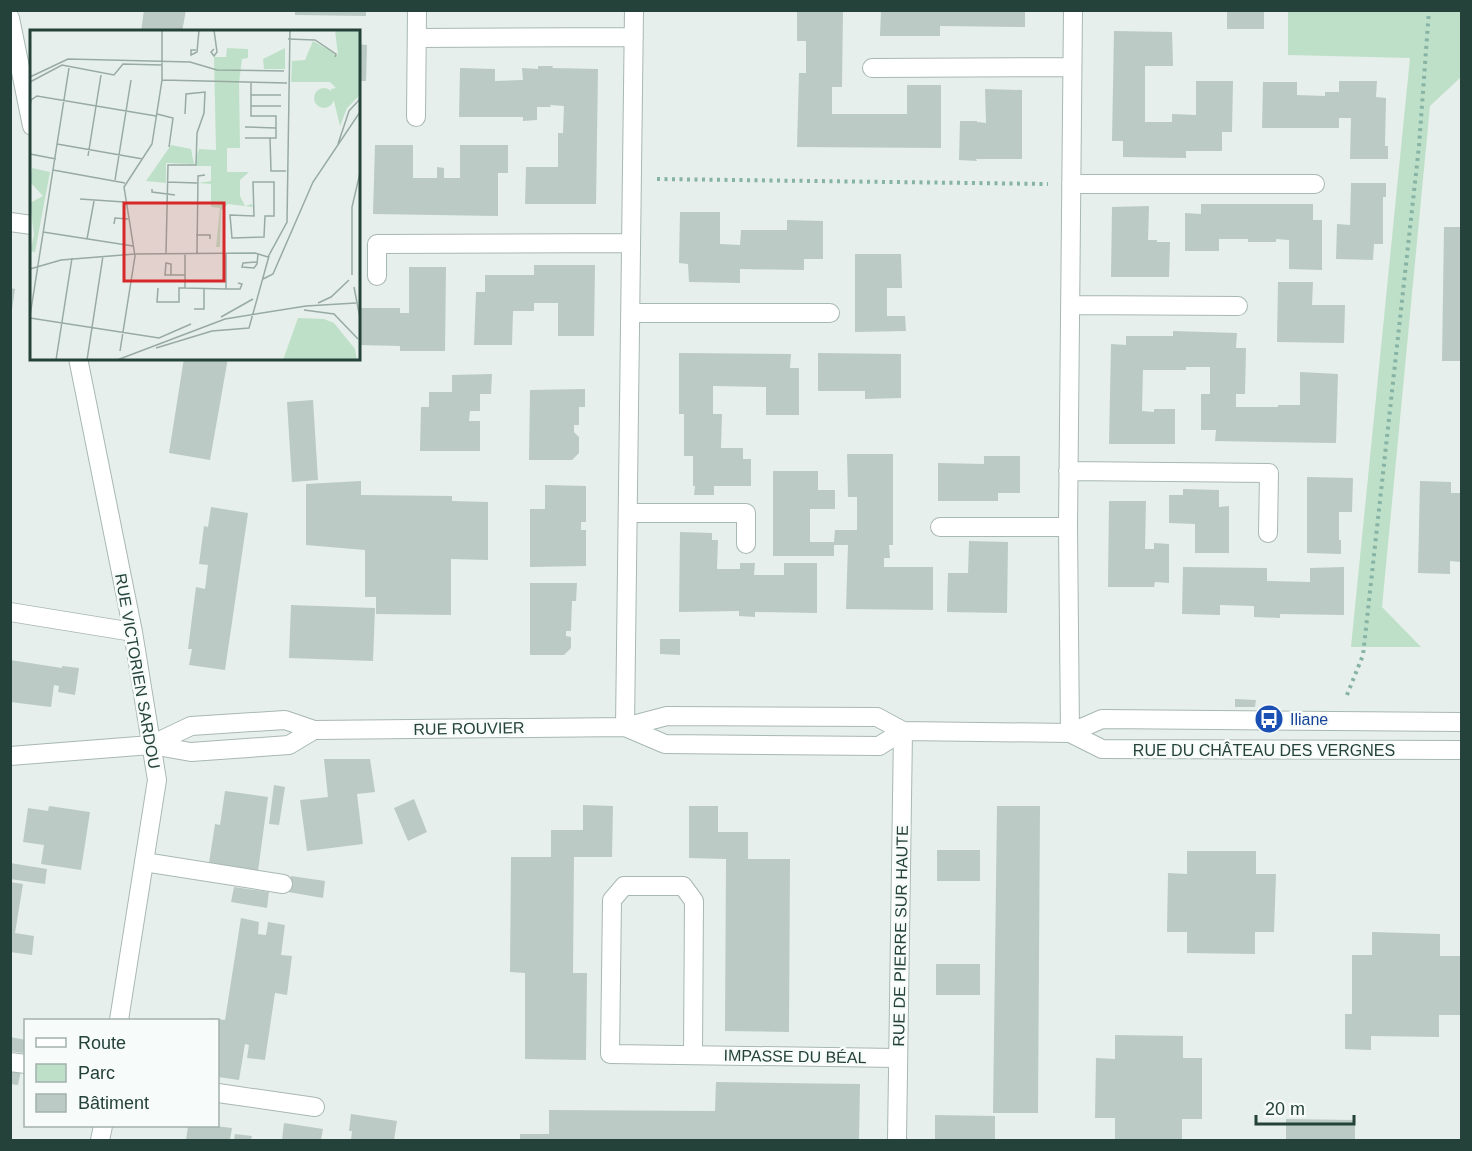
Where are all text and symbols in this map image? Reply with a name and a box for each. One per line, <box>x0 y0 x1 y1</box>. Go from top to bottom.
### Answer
inset map <box>30 30 360 360</box>
street label: RUE VICTORIEN SARDOU <box>112 572 163 770</box>
bus stop icon: Iliane <box>1253 703 1285 735</box>
place label: Iliane <box>1290 711 1328 728</box>
street label: RUE ROUVIER <box>413 719 525 738</box>
street label: RUE DU CHÂTEAU DES VERGNES <box>1133 741 1395 759</box>
street label: RUE DE PIERRE SUR HAUTE <box>890 825 911 1047</box>
legend <box>24 1019 219 1127</box>
text: Route <box>78 1033 126 1053</box>
street label: IMPASSE DU BÉAL <box>723 1046 867 1066</box>
text: Parc <box>78 1063 115 1083</box>
scale bar <box>1256 1088 1354 1126</box>
text: Bâtiment <box>78 1093 149 1113</box>
text: 20 m <box>1265 1099 1305 1119</box>

